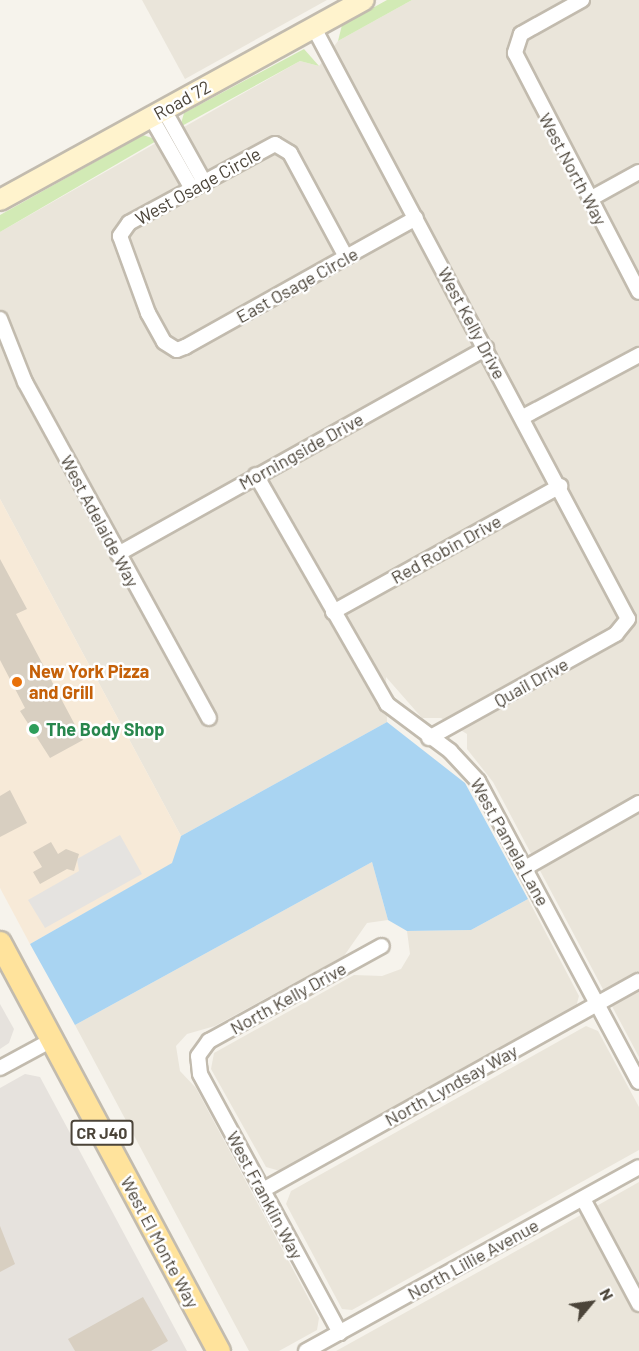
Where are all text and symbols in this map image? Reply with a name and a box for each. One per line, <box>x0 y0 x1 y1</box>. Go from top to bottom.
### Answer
street label: Road 72 <box>150 76 214 124</box>
street label: West North Way <box>534 109 612 229</box>
street label: West Osage Circle <box>131 143 265 229</box>
street label: East Osage Circle <box>232 243 362 327</box>
street label: West Kelly Drive <box>433 263 511 383</box>
street label: Morningside Drive <box>235 408 367 494</box>
street label: West Adelaide Way <box>56 451 144 591</box>
street label: Red Robin Drive <box>387 510 505 588</box>
street label: Quail Drive <box>490 653 572 711</box>
place label: New York Pizza and Grill <box>29 661 149 704</box>
marker: New York Pizza and Grill <box>10 675 24 689</box>
place label: The Body Shop <box>46 718 165 740</box>
marker: The Body Shop <box>27 722 41 736</box>
street label: West Pamela Lane <box>466 774 554 910</box>
street label: North Kelly Drive <box>226 957 350 1039</box>
street label: North Lyndsay Way <box>381 1040 521 1130</box>
road number: CR J40 <box>70 1120 134 1146</box>
street label: West Franklin Way <box>222 1127 308 1263</box>
street label: West El Monte Way <box>116 1172 204 1312</box>
street label: North Lillie Avenue <box>404 1214 542 1304</box>
north arrow <box>561 1273 621 1333</box>
text: N <box>596 1285 618 1303</box>

